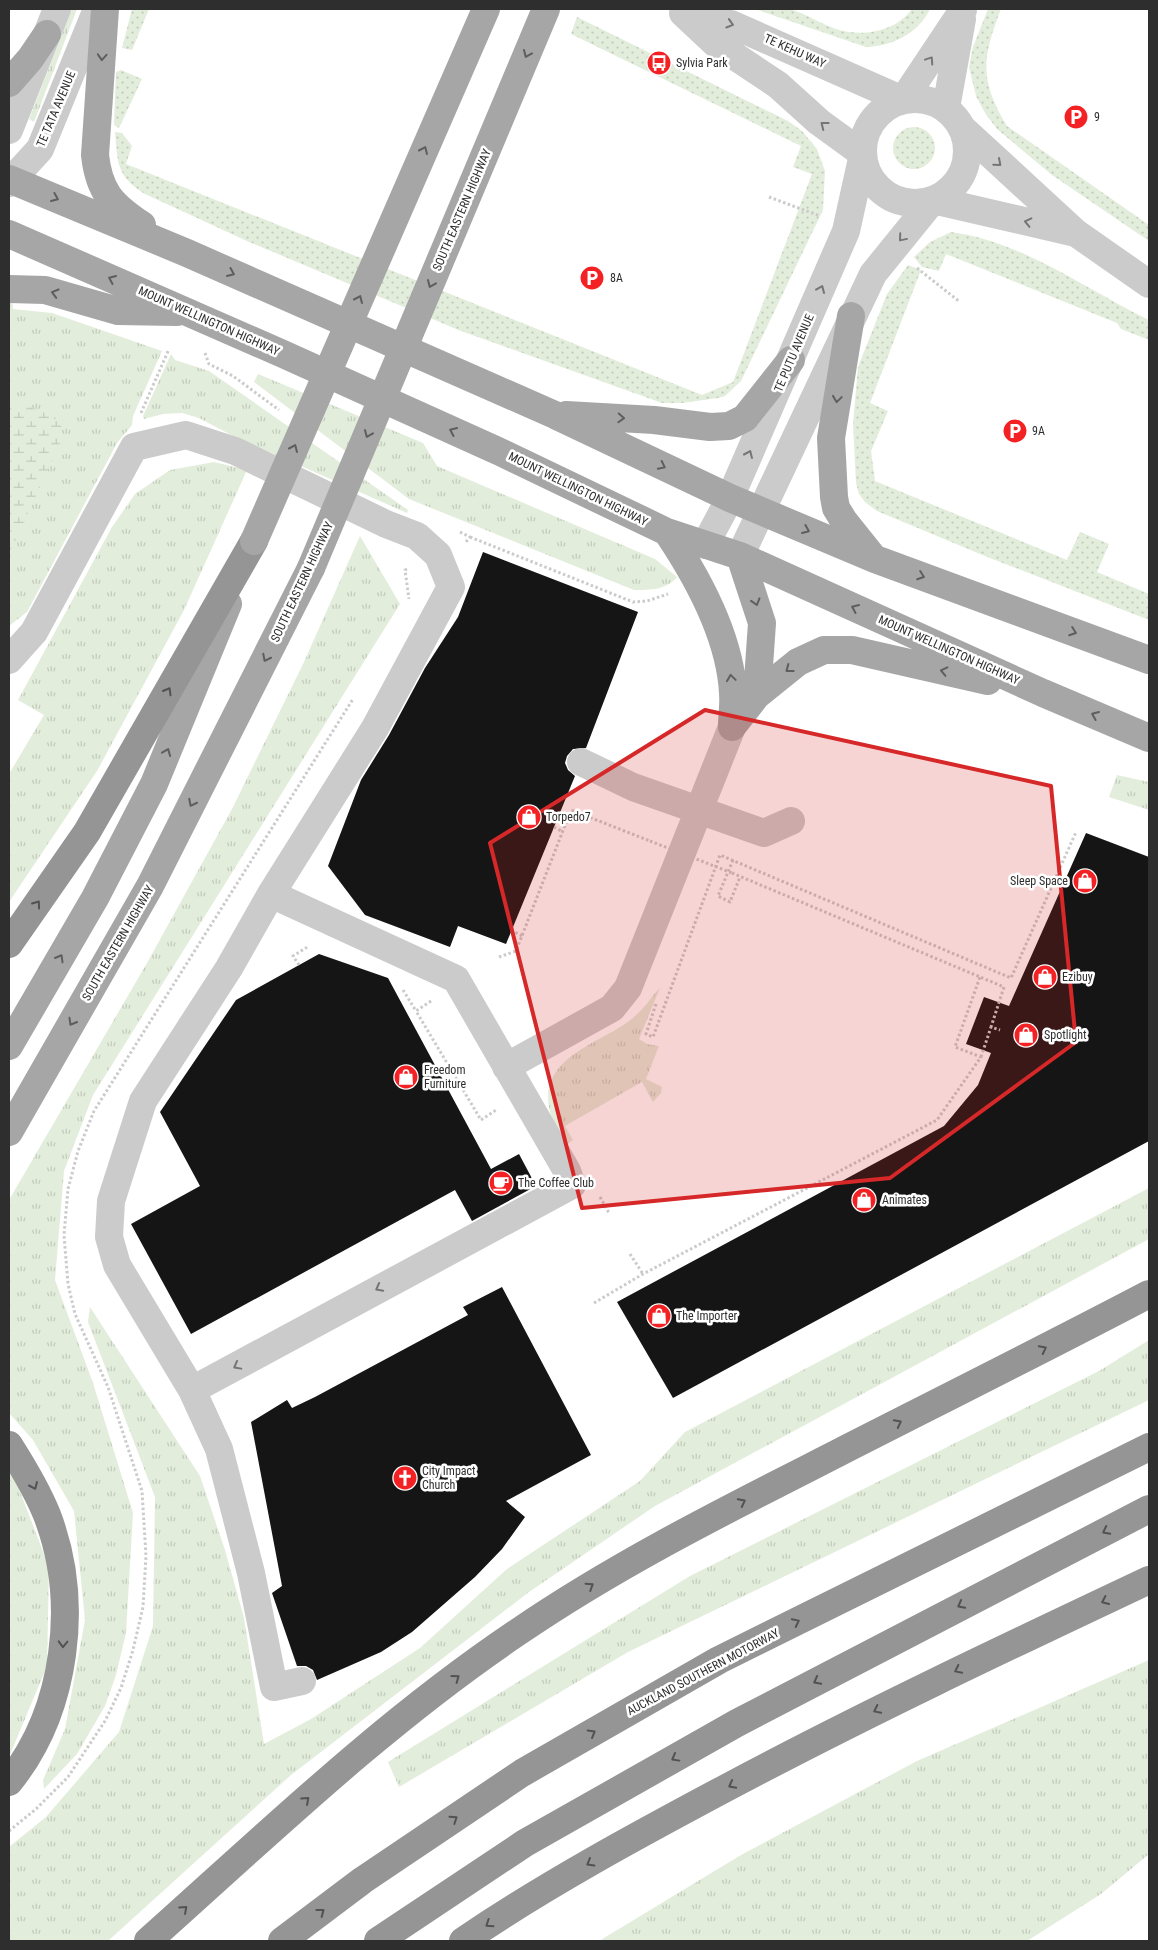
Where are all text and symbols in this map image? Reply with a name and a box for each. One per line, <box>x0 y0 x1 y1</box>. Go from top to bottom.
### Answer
one-way arrow <box>726 19 734 29</box>
street label: TE KEHU WAY <box>762 31 829 71</box>
one-way arrow <box>523 49 534 58</box>
bus stop icon: Sylvia Park <box>646 50 672 76</box>
one-way arrow <box>96 54 107 62</box>
place label: Sylvia Park <box>676 56 728 70</box>
one-way arrow <box>924 56 933 65</box>
street label: TE TATA AVENUE <box>34 69 78 149</box>
parking icon: 9 <box>1063 104 1089 130</box>
place label: 9 <box>1094 110 1100 124</box>
one-way arrow <box>820 122 830 131</box>
one-way arrow <box>418 146 429 155</box>
street label: SOUTH EASTERN HIGHWAY <box>430 146 494 273</box>
one-way arrow <box>993 157 1002 166</box>
one-way arrow <box>50 192 59 203</box>
one-way arrow <box>1024 217 1033 228</box>
one-way arrow <box>898 232 907 241</box>
parking icon: 8A <box>579 265 605 291</box>
one-way arrow <box>226 266 235 277</box>
place label: 8A <box>610 271 623 285</box>
one-way arrow <box>108 274 117 285</box>
one-way arrow <box>426 279 437 288</box>
street label: MOUNT WELLINGTON HIGHWAY <box>136 283 282 359</box>
one-way arrow <box>815 285 826 294</box>
one-way arrow <box>51 289 59 299</box>
one-way arrow <box>353 295 364 304</box>
street label: TE PUTU AVENUE <box>771 312 817 394</box>
one-way arrow <box>832 395 843 403</box>
one-way arrow <box>617 413 625 424</box>
parking icon: 9A <box>1002 418 1028 444</box>
place label: 9A <box>1032 424 1045 438</box>
one-way arrow <box>450 427 459 437</box>
one-way arrow <box>363 429 374 438</box>
one-way arrow <box>288 444 299 453</box>
street label: MOUNT WELLINGTON HIGHWAY <box>506 449 651 529</box>
one-way arrow <box>743 450 754 459</box>
one-way arrow <box>657 460 666 470</box>
street label: SOUTH EASTERN HIGHWAY <box>268 519 336 644</box>
one-way arrow <box>801 523 810 534</box>
one-way arrow <box>916 570 925 580</box>
one-way arrow <box>750 597 760 606</box>
one-way arrow <box>851 604 860 614</box>
street label: MOUNT WELLINGTON HIGHWAY <box>876 612 1022 688</box>
one-way arrow <box>1069 626 1077 636</box>
one-way arrow <box>262 653 272 662</box>
one-way arrow <box>785 663 795 672</box>
one-way arrow <box>940 666 949 677</box>
one-way arrow <box>726 674 737 682</box>
one-way arrow <box>161 687 171 696</box>
one-way arrow <box>1091 710 1100 721</box>
one-way arrow <box>161 748 172 757</box>
one-way arrow <box>188 798 198 807</box>
shop icon: Torpedo7 <box>516 804 542 830</box>
place label: Torpedo7 <box>546 810 591 824</box>
shop icon: Sleep Space <box>1072 868 1098 894</box>
place label: Sleep Space <box>1010 874 1068 888</box>
street label: SOUTH EASTERN HIGHWAY <box>79 882 157 1003</box>
one-way arrow <box>32 901 40 910</box>
one-way arrow <box>53 955 63 964</box>
shop icon: Ezibuy <box>1032 964 1058 990</box>
place label: Ezibuy <box>1062 970 1093 984</box>
one-way arrow <box>68 1017 78 1026</box>
shop icon: Spotlight <box>1013 1022 1039 1048</box>
place label: Spotlight <box>1044 1028 1087 1042</box>
place label: Freedom Furniture <box>424 1063 467 1091</box>
shop icon: Freedom Furniture <box>393 1064 419 1090</box>
cafe icon: The Coffee Club <box>488 1170 514 1196</box>
place label: The Coffee Club <box>518 1176 594 1190</box>
shop icon: Animates <box>851 1187 877 1213</box>
place label: Animates <box>882 1193 927 1207</box>
one-way arrow <box>376 1282 385 1292</box>
shop icon: The Importer <box>646 1303 672 1329</box>
place label: The Importer <box>676 1309 738 1323</box>
one-way arrow <box>1038 1345 1047 1355</box>
one-way arrow <box>233 1360 242 1370</box>
one-way arrow <box>893 1419 902 1429</box>
place label: City Impact Church <box>422 1464 476 1492</box>
church icon: City Impact Church <box>392 1465 418 1491</box>
one-way arrow <box>27 1481 38 1490</box>
one-way arrow <box>737 1498 746 1508</box>
one-way arrow <box>1102 1525 1111 1535</box>
one-way arrow <box>584 1583 593 1592</box>
one-way arrow <box>1101 1595 1110 1605</box>
one-way arrow <box>958 1599 967 1609</box>
one-way arrow <box>791 1618 800 1628</box>
street label: AUCKLAND SOUTHERN MOTORWAY <box>624 1625 782 1718</box>
one-way arrow <box>58 1640 68 1648</box>
one-way arrow <box>954 1664 963 1674</box>
one-way arrow <box>450 1675 459 1683</box>
one-way arrow <box>814 1675 823 1685</box>
one-way arrow <box>873 1704 882 1714</box>
one-way arrow <box>586 1729 595 1739</box>
one-way arrow <box>671 1752 680 1762</box>
one-way arrow <box>729 1778 738 1788</box>
one-way arrow <box>300 1797 309 1806</box>
one-way arrow <box>448 1816 458 1825</box>
one-way arrow <box>586 1857 595 1867</box>
one-way arrow <box>179 1906 188 1915</box>
one-way arrow <box>315 1909 325 1918</box>
one-way arrow <box>485 1918 495 1927</box>

